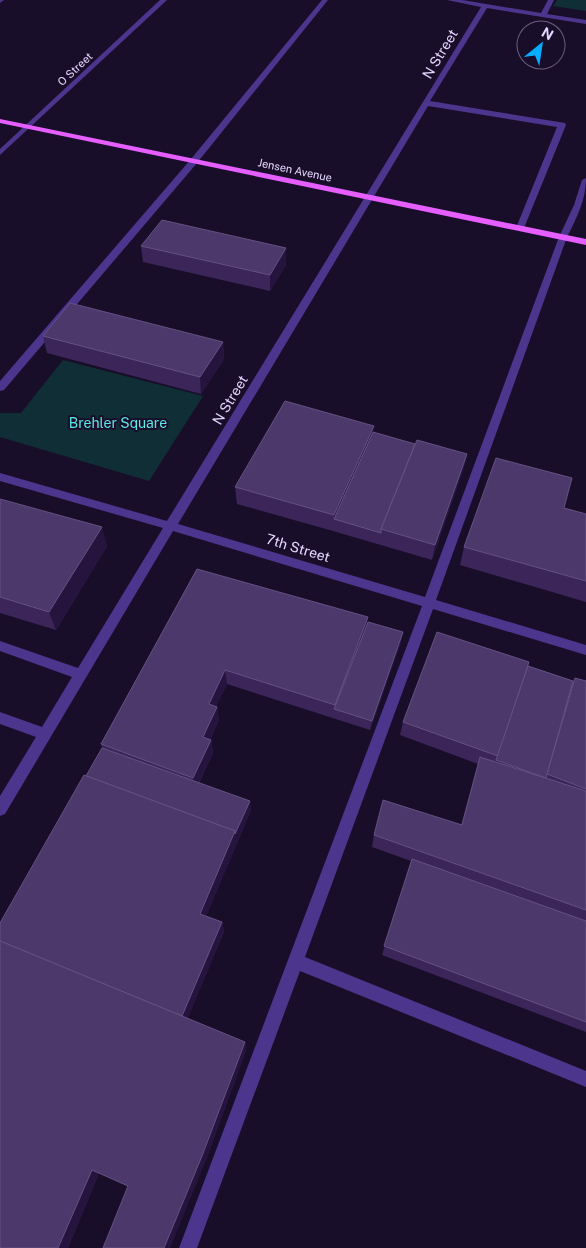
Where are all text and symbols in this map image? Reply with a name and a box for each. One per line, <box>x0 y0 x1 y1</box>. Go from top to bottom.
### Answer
north arrow <box>516 20 566 70</box>
text: N <box>539 24 556 43</box>
street label: N Street <box>419 26 461 82</box>
street label: O Street <box>55 50 95 88</box>
street label: Jensen Avenue <box>257 156 333 184</box>
street label: N Street <box>209 372 251 428</box>
park label: Brehler Square <box>69 415 167 431</box>
street label: 7th Street <box>264 531 332 565</box>

